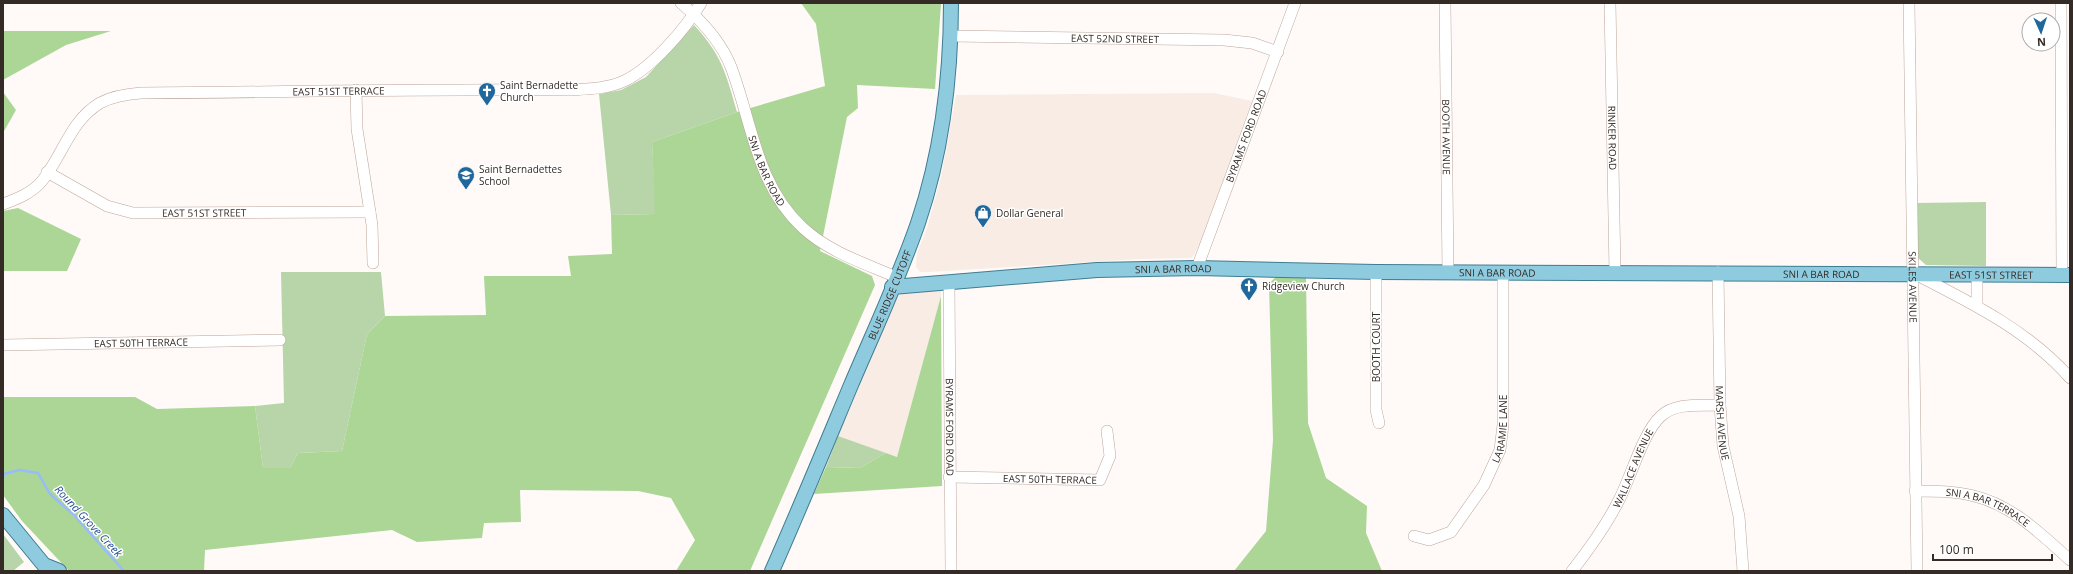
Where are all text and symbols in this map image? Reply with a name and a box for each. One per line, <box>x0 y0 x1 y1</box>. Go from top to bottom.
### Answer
north arrow <box>2021 12 2061 52</box>
street label: EAST 52ND STREET <box>1071 31 1160 46</box>
text: N <box>2037 35 2046 50</box>
place label: Saint Bernadette Church <box>500 78 579 104</box>
church icon: Saint Bernadette Church <box>477 81 497 106</box>
street label: EAST 51ST TERRACE <box>292 83 385 98</box>
street label: BYRAMS FORD ROAD <box>1222 87 1270 184</box>
street label: BOOTH AVENUE <box>1439 99 1454 175</box>
street label: RINKER ROAD <box>1605 106 1620 170</box>
street label: SNI A BAR ROAD <box>745 134 789 209</box>
place label: Saint Bernadettes School <box>479 162 562 188</box>
school or university icon: Saint Bernadettes School <box>456 165 476 190</box>
shop icon: Dollar General <box>973 203 993 228</box>
street label: EAST 51ST STREET <box>162 206 247 220</box>
place label: Dollar General <box>996 206 1063 220</box>
street label: BLUE RIDGE CUTOFF <box>864 248 914 342</box>
street label: SKILES AVENUE <box>1905 251 1921 323</box>
street label: SNI A BAR ROAD <box>1135 261 1212 276</box>
street label: SNI A BAR ROAD <box>1459 265 1536 280</box>
street label: SNI A BAR ROAD <box>1783 267 1859 281</box>
street label: EAST 51ST STREET <box>1949 267 2034 282</box>
church icon: Ridgeview Church <box>1239 276 1259 301</box>
place label: Ridgeview Church <box>1262 279 1345 293</box>
street label: BOOTH COURT <box>1369 311 1383 382</box>
street label: EAST 50TH TERRACE <box>94 335 188 350</box>
street label: BYRAMS FORD ROAD <box>943 378 957 476</box>
street label: MARSH AVENUE <box>1713 385 1733 462</box>
street label: LARAMIE LANE <box>1488 395 1510 465</box>
street label: WALLACE AVENUE <box>1609 426 1656 510</box>
street label: EAST 50TH TERRACE <box>1003 471 1097 487</box>
water label: Round Grove Creek <box>52 482 127 561</box>
street label: SNI A BAR TERRACE <box>1945 485 2033 530</box>
scale bar <box>1933 536 2052 562</box>
text: 100 m <box>1939 541 1974 558</box>

